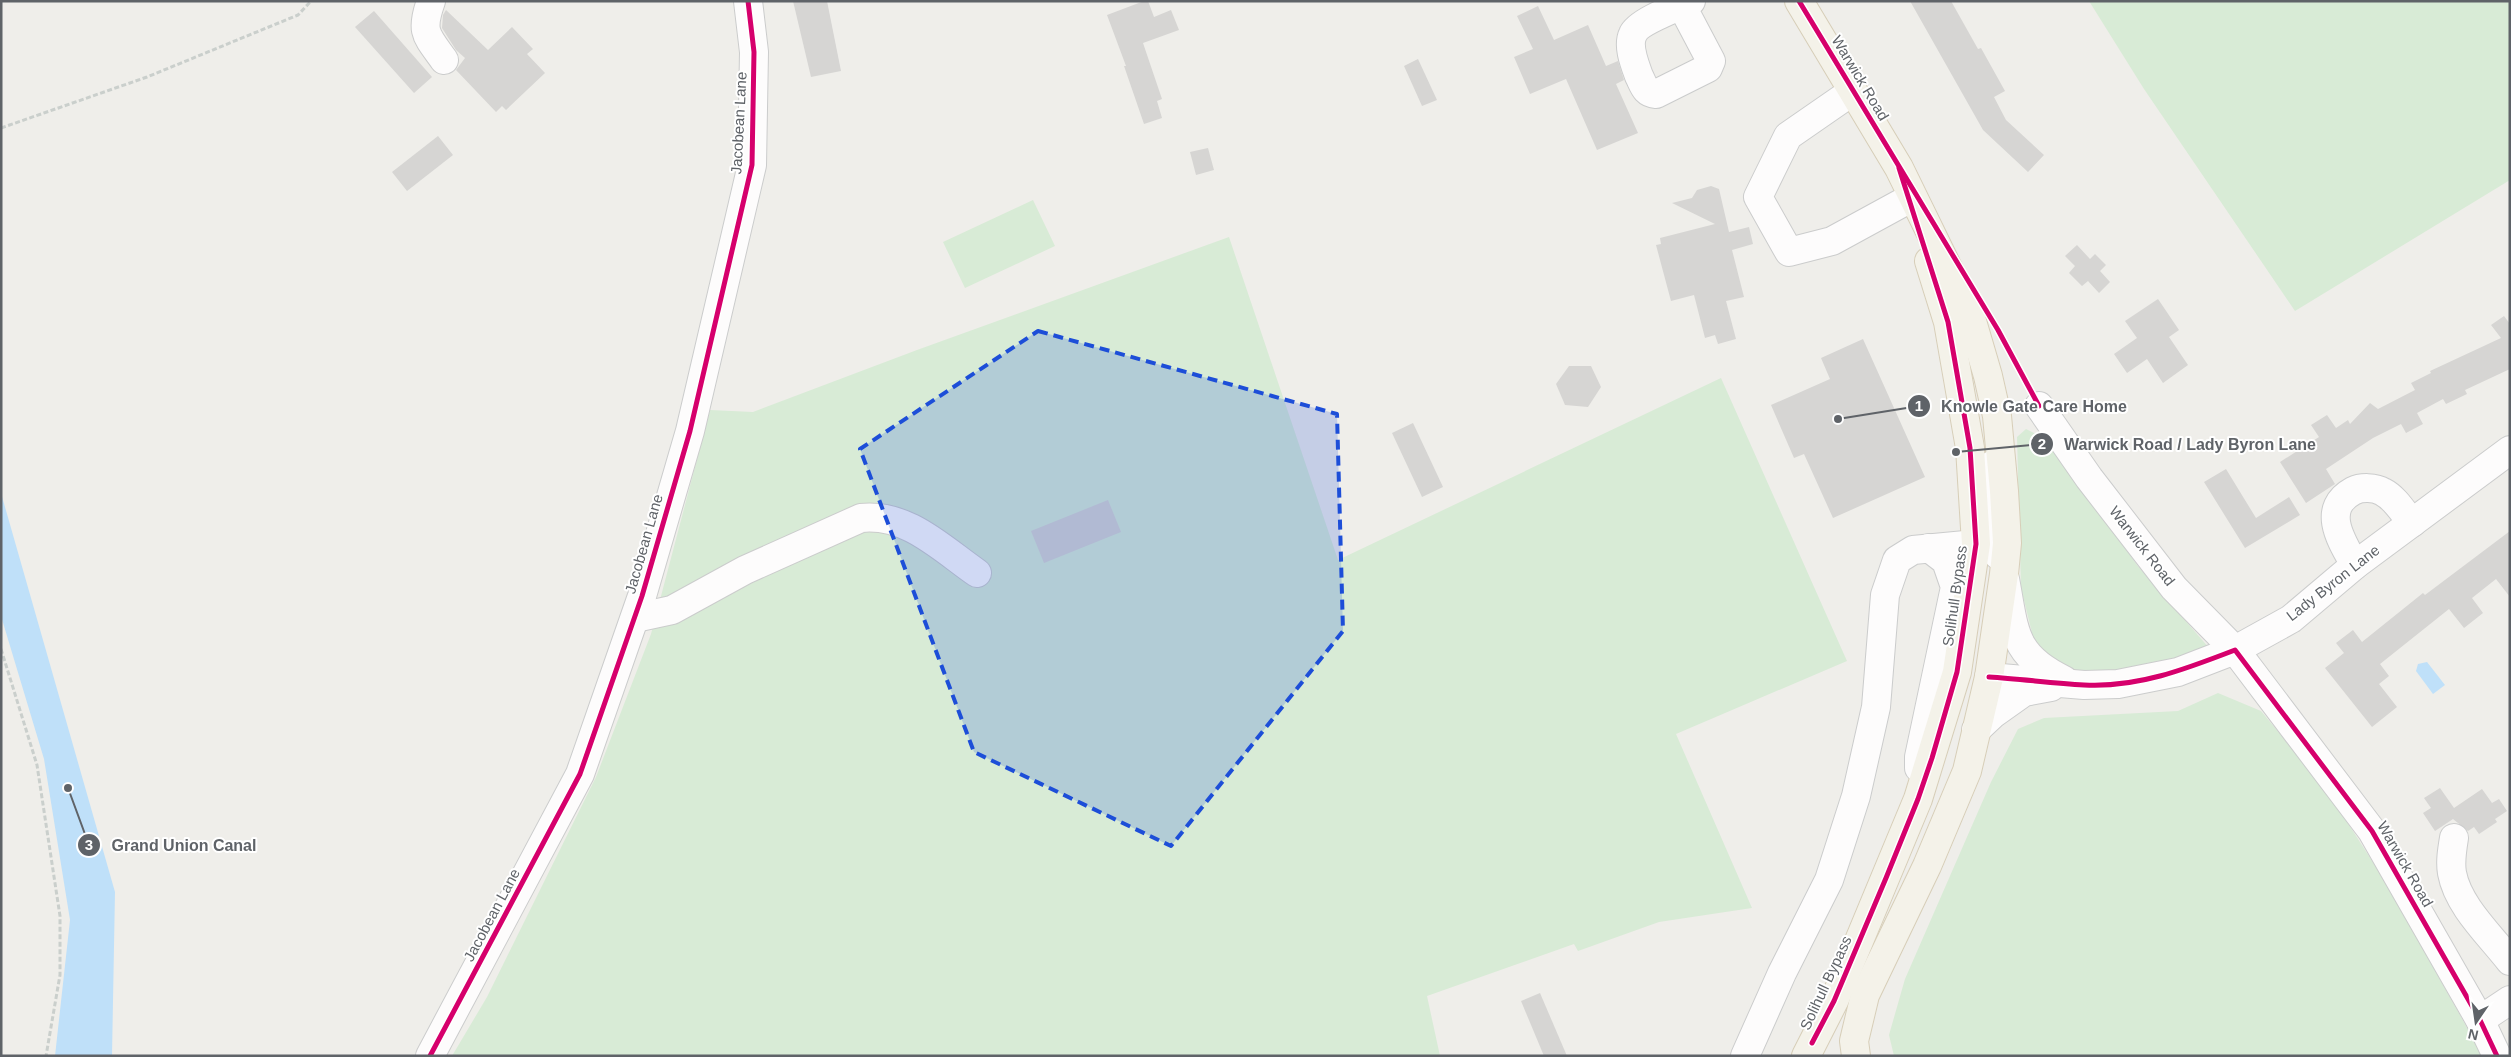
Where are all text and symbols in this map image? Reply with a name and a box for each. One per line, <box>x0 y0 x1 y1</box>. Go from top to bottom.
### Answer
street label: Warwick Road <box>1828 32 1892 123</box>
street label: Jacobean Lane <box>727 71 750 175</box>
callout: Knowle Gate Care Home <box>1906 391 2137 422</box>
text: 1 <box>1915 397 1923 414</box>
text: Knowle Gate Care Home <box>1941 398 2127 415</box>
callout: Warwick Road / Lady Byron Lane <box>2029 429 2326 460</box>
text: 2 <box>2038 435 2046 452</box>
text: Warwick Road / Lady Byron Lane <box>2064 436 2316 453</box>
street label: Jacobean Lane <box>621 492 666 596</box>
street label: Warwick Road <box>2106 503 2179 589</box>
street label: Lady Byron Lane <box>2283 541 2383 624</box>
street label: Solihull Bypass <box>1939 544 1970 647</box>
street label: Warwick Road <box>2374 818 2437 910</box>
callout: Grand Union Canal <box>76 830 266 861</box>
text: 3 <box>85 836 93 853</box>
text: Grand Union Canal <box>112 837 256 854</box>
street label: Jacobean Lane <box>460 865 523 964</box>
street label: Solihull Bypass <box>1796 933 1855 1032</box>
north arrow <box>2451 997 2501 1047</box>
text: N <box>2466 1026 2480 1044</box>

